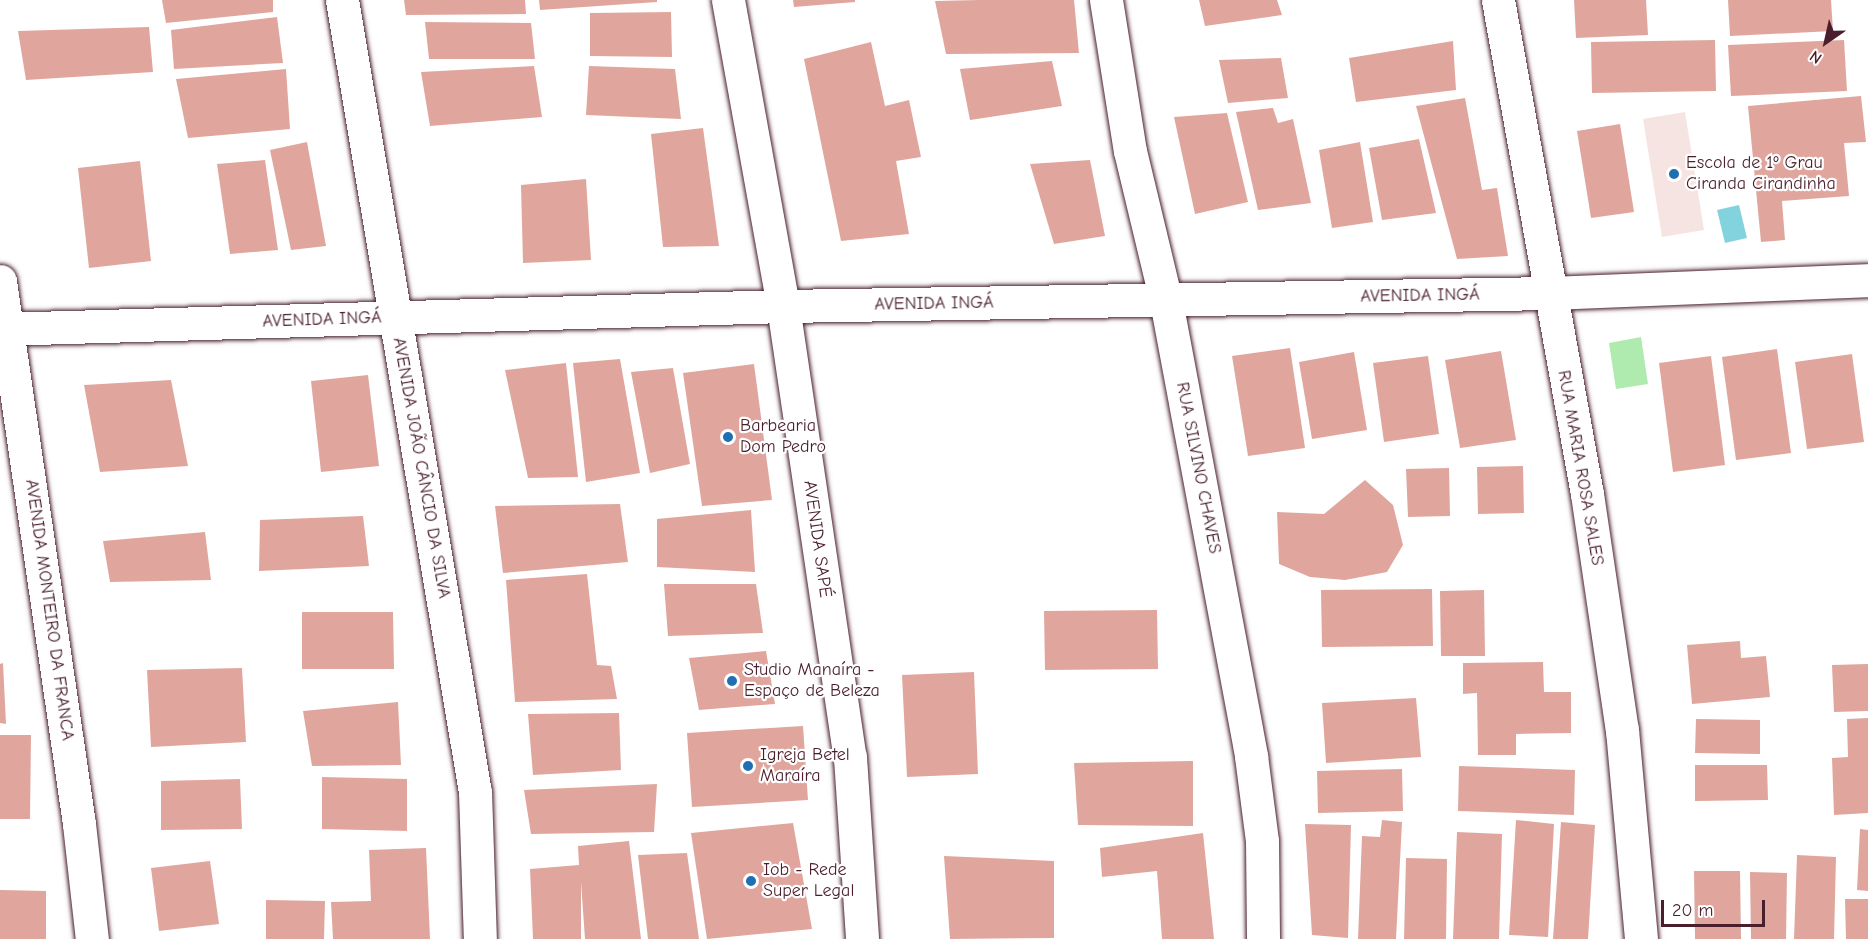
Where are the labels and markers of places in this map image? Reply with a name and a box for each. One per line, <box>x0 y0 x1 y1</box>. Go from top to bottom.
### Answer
place label: Escola de 1º Grau Ciranda Cirandinha <box>1686 153 1836 195</box>
marker: Escola de 1º Grau Ciranda Cirandinha <box>1667 167 1681 181</box>
place label: Barbearia Dom Pedro <box>740 416 826 458</box>
marker: Barbearia Dom Pedro <box>721 430 735 444</box>
place label: Studio Manaíra - Espaço de Beleza <box>744 660 880 702</box>
marker: Studio Manaíra - Espaço de Beleza <box>725 674 739 688</box>
place label: Igreja Betel Maraíra <box>760 745 850 788</box>
marker: Igreja Betel Maraíra <box>741 759 755 773</box>
place label: Iob - Rede Super Legal <box>763 860 854 902</box>
marker: Iob - Rede Super Legal <box>744 874 758 888</box>

